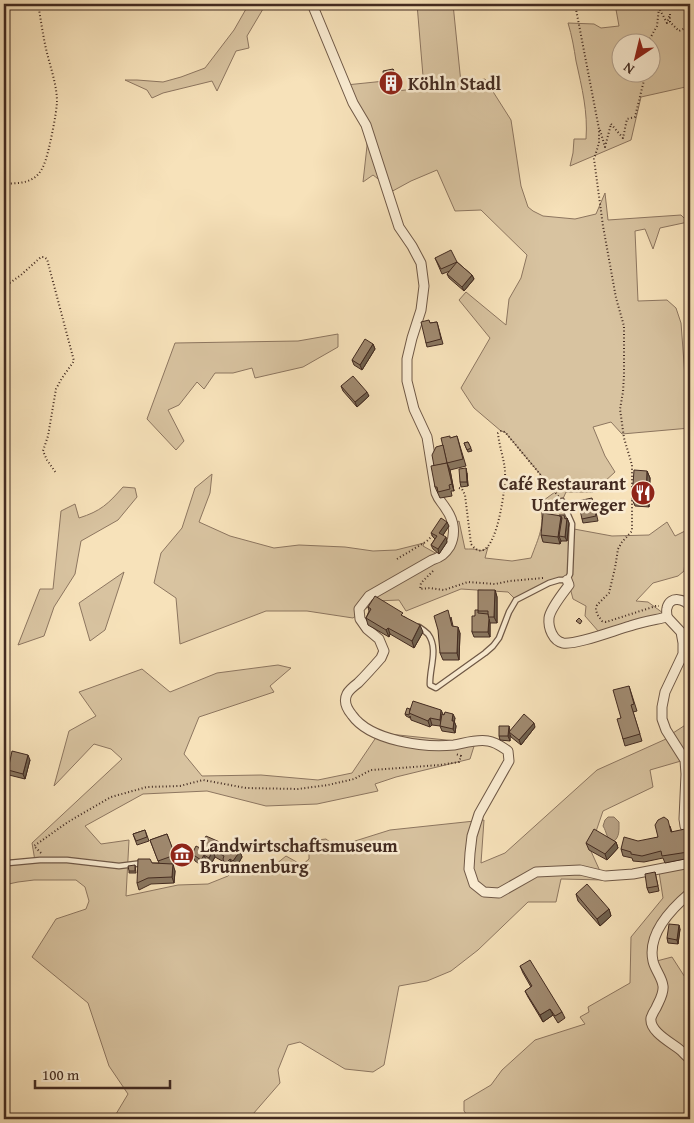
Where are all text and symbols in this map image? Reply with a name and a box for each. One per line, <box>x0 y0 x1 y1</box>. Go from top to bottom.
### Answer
north arrow <box>612 32 662 82</box>
text: N <box>618 57 638 80</box>
building icon: Köhln Stadl <box>378 70 404 96</box>
place label: Köhln Stadl <box>408 70 502 97</box>
place label: Café Restaurant Unterweger <box>499 470 627 518</box>
restaurant icon: Café Restaurant Unterweger <box>630 480 656 506</box>
place label: Landwirtschaftsmuseum Brunnenburg <box>200 832 398 880</box>
museum icon: Landwirtschaftsmuseum Brunnenburg <box>169 842 195 868</box>
scale bar <box>35 1058 170 1090</box>
text: 100 m <box>42 1064 80 1085</box>

